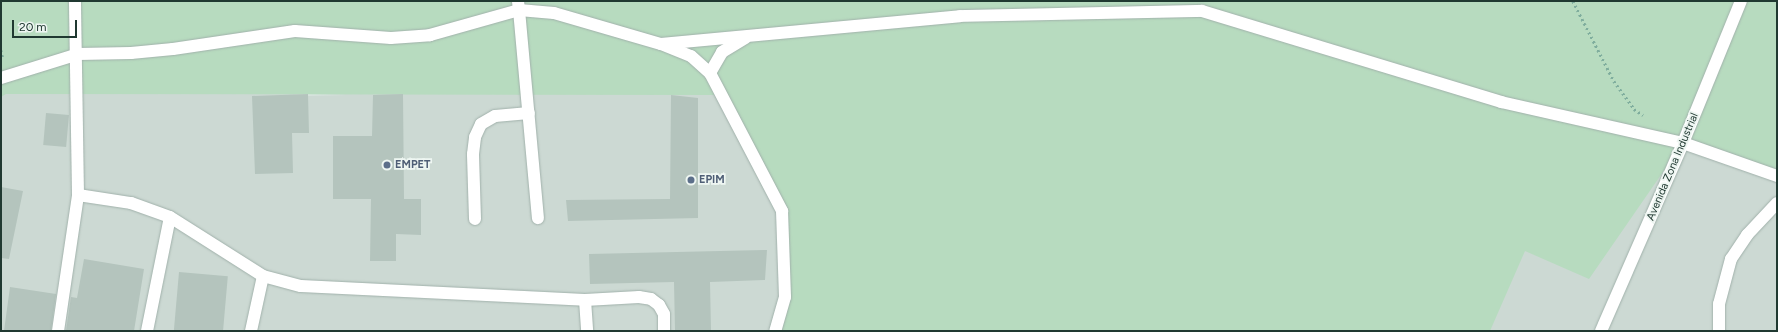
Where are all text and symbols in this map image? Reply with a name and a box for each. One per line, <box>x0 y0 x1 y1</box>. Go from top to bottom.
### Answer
scale bar <box>14 12 79 38</box>
text: 20 m <box>19 20 47 34</box>
street label: Avenida Zona Industrial <box>1644 111 1702 223</box>
place label: EMPET <box>395 158 430 172</box>
marker: EMPET <box>382 160 392 170</box>
place label: EPIM <box>699 173 725 187</box>
marker: EPIM <box>686 175 696 185</box>

